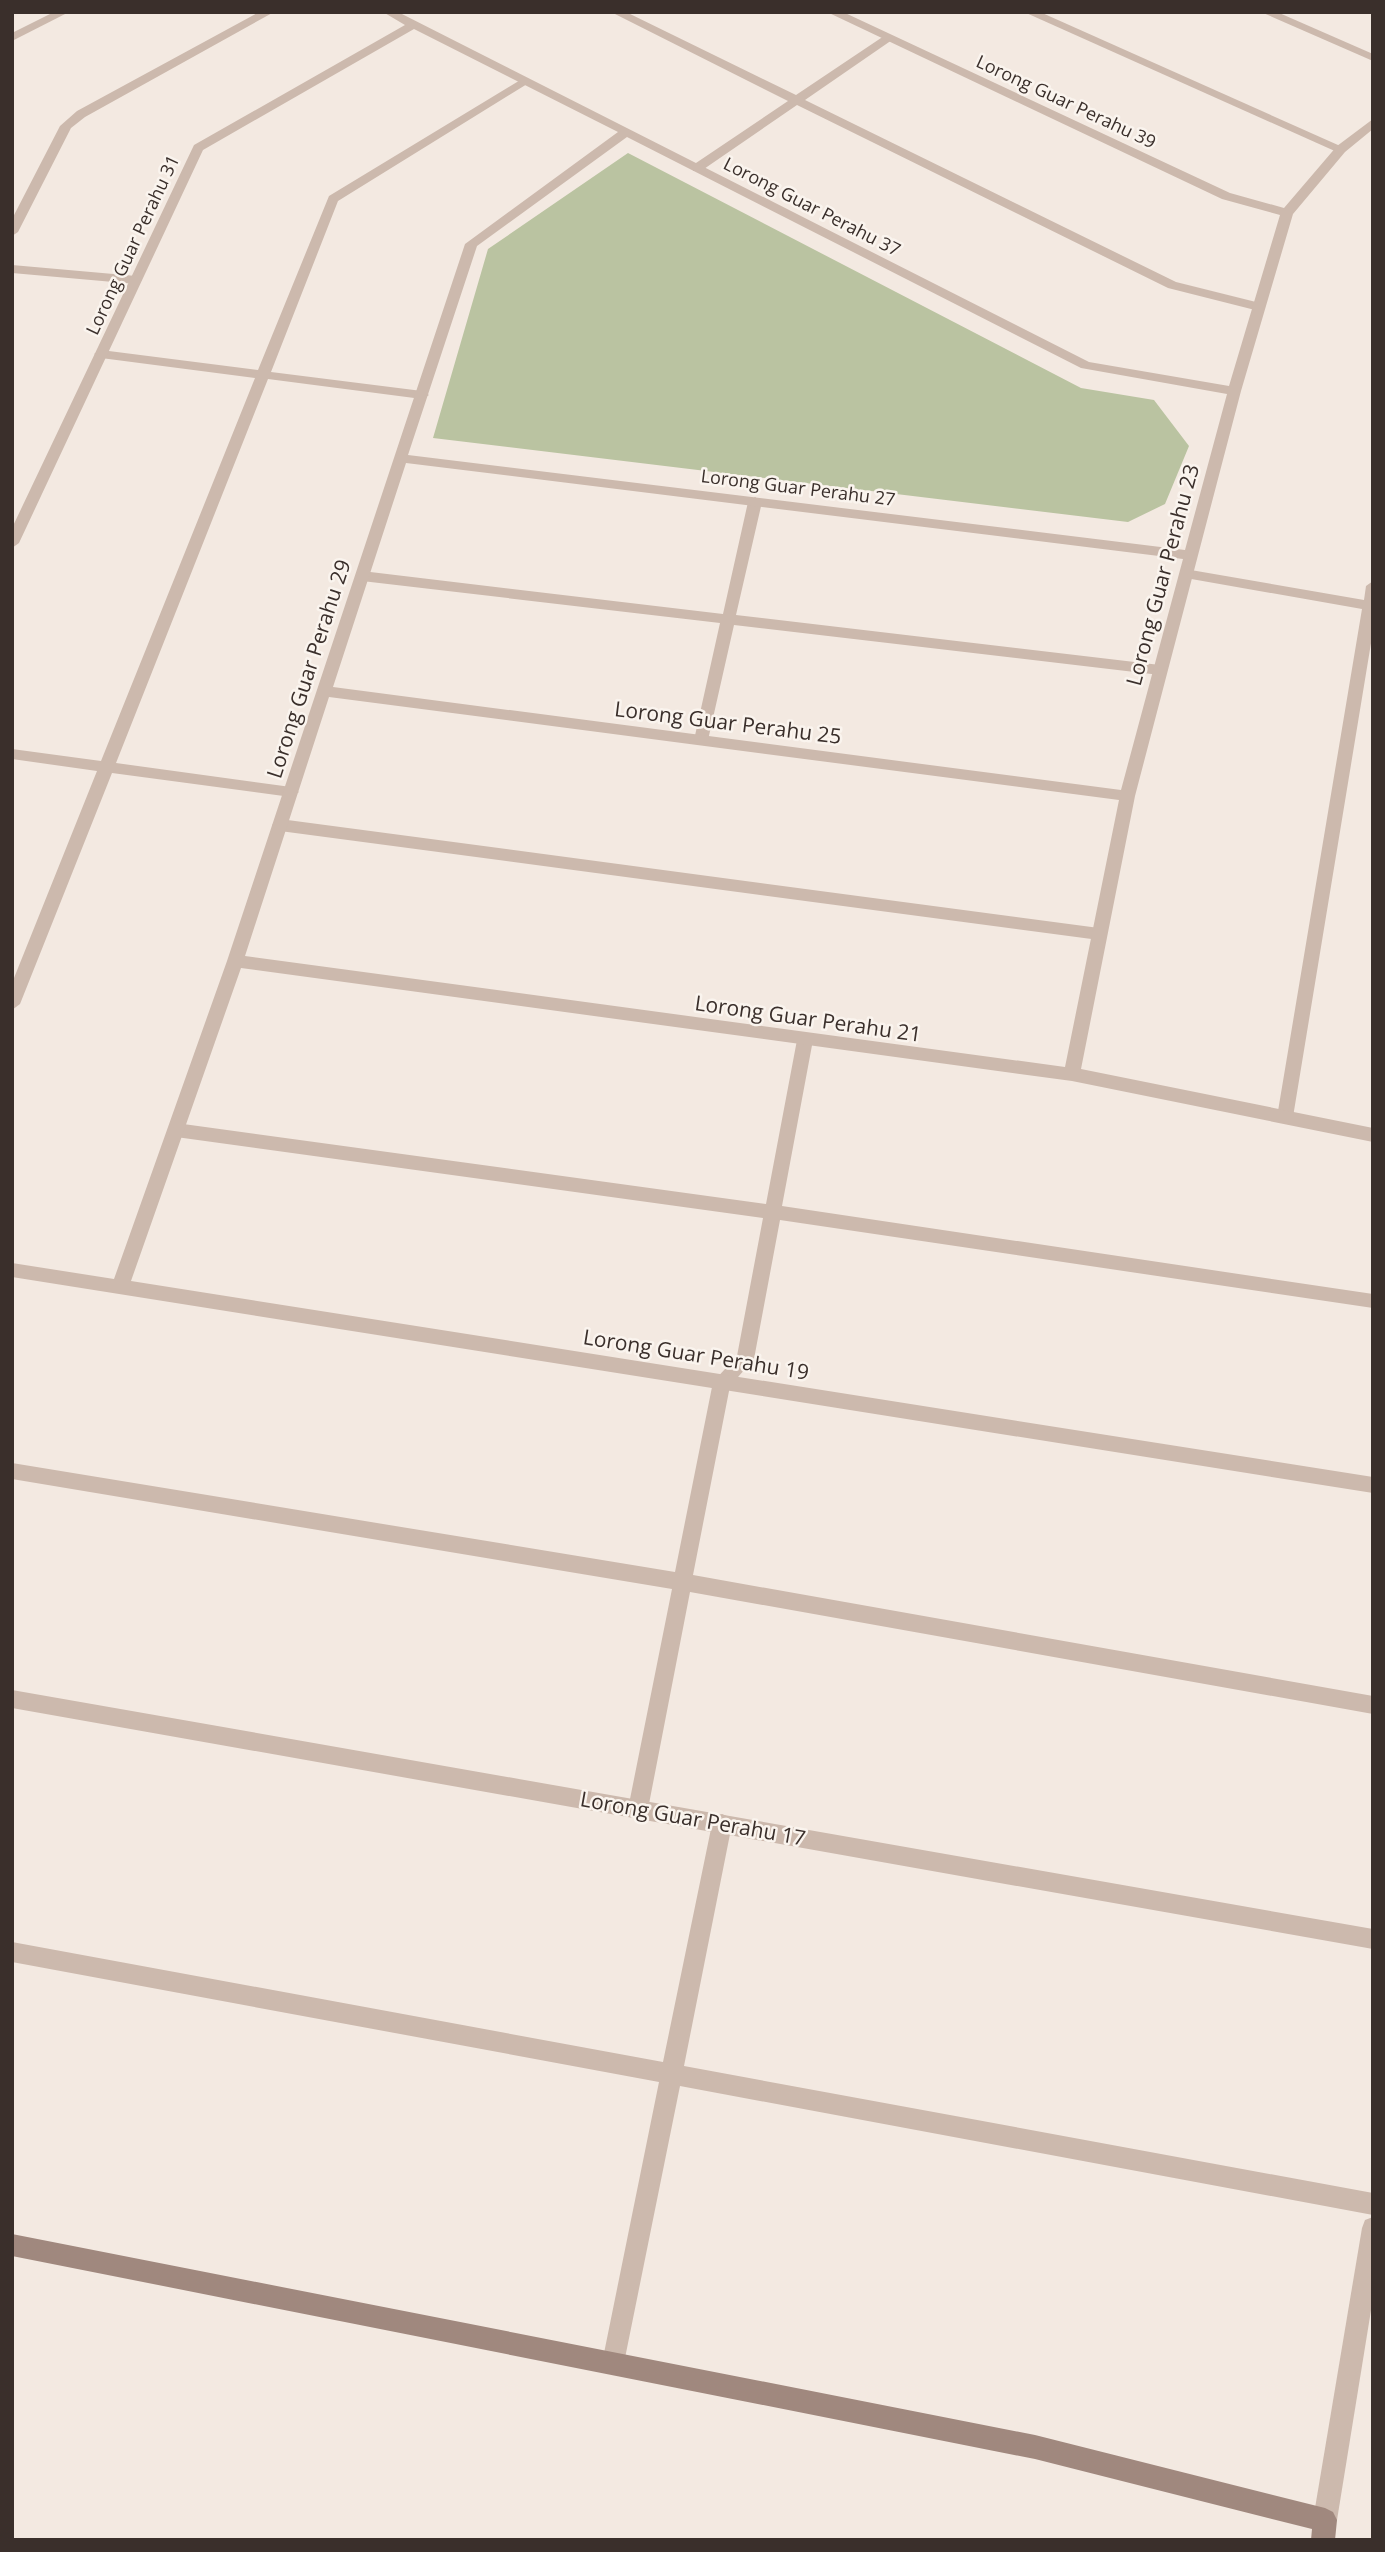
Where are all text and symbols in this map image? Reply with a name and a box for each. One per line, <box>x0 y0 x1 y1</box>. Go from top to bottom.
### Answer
street label: Lorong Guar Perahu 39 <box>973 49 1160 153</box>
street label: Lorong Guar Perahu 31 <box>80 151 184 338</box>
street label: Lorong Guar Perahu 37 <box>720 151 905 261</box>
street label: Lorong Guar Perahu 23 <box>1119 461 1205 689</box>
street label: Lorong Guar Perahu 27 <box>700 463 897 511</box>
street label: Lorong Guar Perahu 29 <box>259 556 357 782</box>
street label: Lorong Guar Perahu 25 <box>613 694 843 750</box>
street label: Lorong Guar Perahu 21 <box>693 988 923 1048</box>
street label: Lorong Guar Perahu 19 <box>581 1322 811 1386</box>
street label: Lorong Guar Perahu 17 <box>578 1784 808 1852</box>

